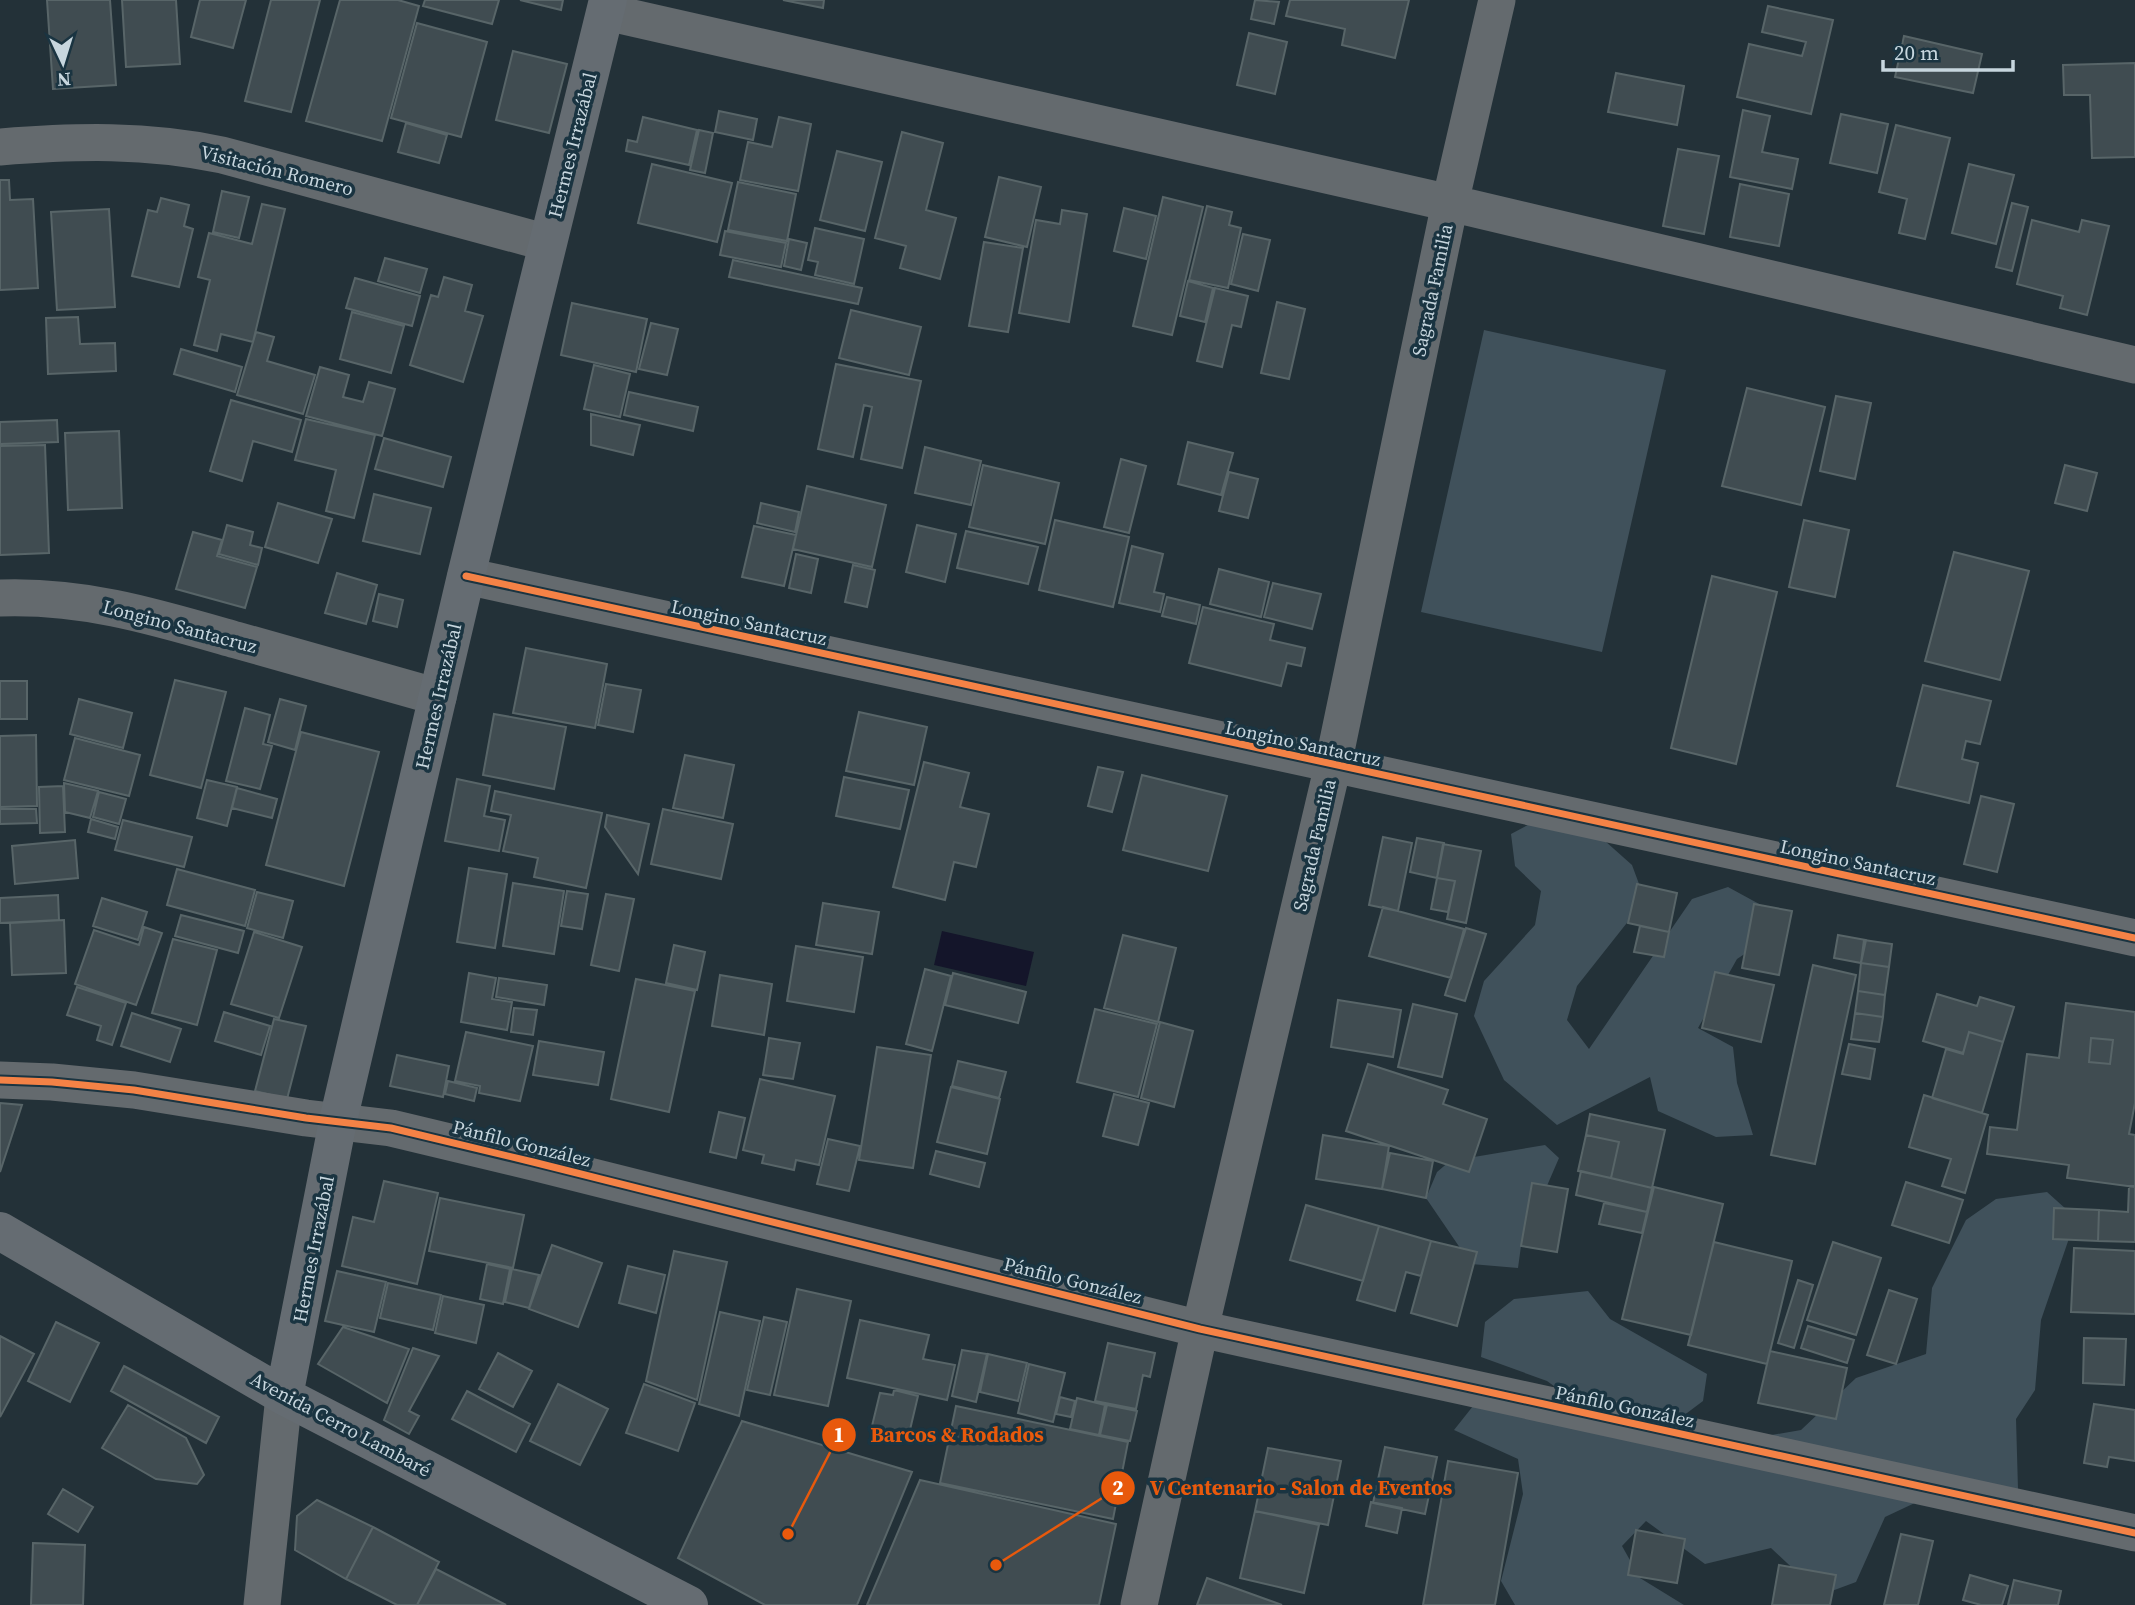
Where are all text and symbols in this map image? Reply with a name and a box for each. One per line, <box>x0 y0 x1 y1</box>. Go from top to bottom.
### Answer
north arrow <box>28 28 98 98</box>
scale bar <box>1883 28 2012 72</box>
text: 20 m <box>1894 38 1939 67</box>
text: N <box>56 67 72 93</box>
street label: Hermes Irrazábal <box>541 69 603 220</box>
street label: Visitación Romero <box>198 138 356 202</box>
street label: Sagrada Familia <box>1405 221 1459 359</box>
street label: Longino Santacruz <box>100 593 260 659</box>
street label: Longino Santacruz <box>669 593 830 651</box>
street label: Hermes Irrazábal <box>409 620 468 772</box>
street label: Longino Santacruz <box>1223 714 1384 772</box>
street label: Sagrada Familia <box>1286 776 1342 914</box>
street label: Longino Santacruz <box>1778 833 1939 891</box>
street label: Pánfilo González <box>450 1113 594 1173</box>
street label: Hermes Irrazábal <box>286 1173 340 1325</box>
street label: Pánfilo González <box>1001 1250 1145 1310</box>
street label: Avenida Cerro Lambaré <box>246 1365 436 1483</box>
street label: Pánfilo González <box>1553 1379 1697 1434</box>
callout: Barcos & Rodados <box>821 1414 1058 1456</box>
text: 1 <box>833 1420 845 1449</box>
text: Barcos & Rodados <box>870 1420 1044 1449</box>
callout: V Centenario - Salon de Eventos <box>1100 1467 1467 1509</box>
text: 2 <box>1112 1473 1124 1502</box>
text: V Centenario - Salon de Eventos <box>1150 1473 1453 1502</box>

